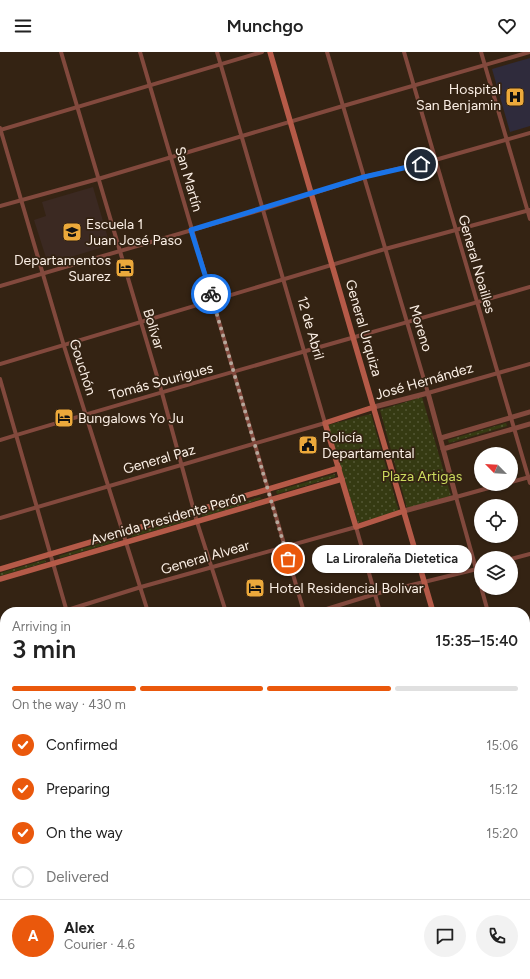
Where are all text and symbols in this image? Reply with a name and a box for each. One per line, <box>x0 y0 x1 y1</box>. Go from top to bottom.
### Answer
icon: menu <box>12 15 34 37</box>
text: Munchgo <box>227 15 303 37</box>
icon: heart <box>496 15 518 37</box>
place label: Hospital San Benjamin <box>416 81 501 114</box>
hospital icon: Hospital San Benjamin <box>504 86 526 108</box>
street label: San Martín <box>171 145 206 214</box>
pin <box>404 147 438 181</box>
icon: home <box>410 153 432 175</box>
street label: General Noailles <box>454 213 499 315</box>
place label: Escuela 1 Juan José Paso <box>86 216 182 249</box>
school or university icon: Escuela 1 Juan José Paso <box>61 221 83 243</box>
place label: Departamentos Suarez <box>14 252 111 285</box>
hotel icon: Departamentos Suarez <box>114 257 136 279</box>
courier <box>191 274 231 314</box>
street label: General Urquiza <box>342 278 385 379</box>
icon: bike <box>200 283 222 305</box>
street label: 12 de Abril <box>293 294 328 362</box>
street label: Moreno <box>405 303 436 354</box>
street label: Bolívar <box>139 307 168 352</box>
street label: Gouchón <box>65 337 100 397</box>
street label: Tomás Sourigues <box>107 359 215 404</box>
street label: José Hernández <box>373 359 475 404</box>
hotel icon: Bungalows Yo Ju <box>53 407 75 429</box>
place label: Bungalows Yo Ju <box>78 410 184 427</box>
place label: Policía Departamental <box>322 429 415 462</box>
public building icon: Policía Departamental <box>297 434 319 456</box>
street label: General Paz <box>121 441 197 478</box>
north arrow <box>474 447 518 491</box>
map controls <box>474 447 518 595</box>
park label: Plaza Artigas <box>382 468 462 485</box>
street label: Avenida Presidente Perón <box>89 488 248 549</box>
button: locate <box>474 499 518 543</box>
street label: General Alvear <box>159 537 252 578</box>
pin <box>271 542 305 576</box>
callout: La Liroraleña Dietetica <box>312 545 472 573</box>
icon: bag <box>277 548 299 570</box>
text: La Liroraleña Dietetica <box>326 551 458 566</box>
button: layers <box>474 551 518 595</box>
hotel icon: Hotel Residencial Bolivar <box>244 577 266 599</box>
place label: Hotel Residencial Bolivar <box>269 580 424 597</box>
text: Arriving in <box>12 619 71 634</box>
text: 15:35–15:40 <box>435 632 518 650</box>
text: 3 min <box>12 633 76 665</box>
text: On the way · 430 m <box>12 697 126 712</box>
icon: check <box>12 734 34 756</box>
text: Confirmed <box>46 736 118 754</box>
text: 15:06 <box>486 738 518 753</box>
icon: check <box>12 778 34 800</box>
text: Preparing <box>46 780 110 798</box>
text: 15:12 <box>489 782 518 797</box>
icon: check <box>12 822 34 844</box>
text: On the way <box>46 824 123 842</box>
text: 15:20 <box>486 826 518 841</box>
text: Delivered <box>46 868 109 886</box>
button: chat <box>424 915 466 957</box>
button: phone <box>476 915 518 957</box>
text: Alex <box>64 919 94 937</box>
text: A <box>28 927 38 945</box>
text: Courier · 4.6 <box>64 937 135 952</box>

